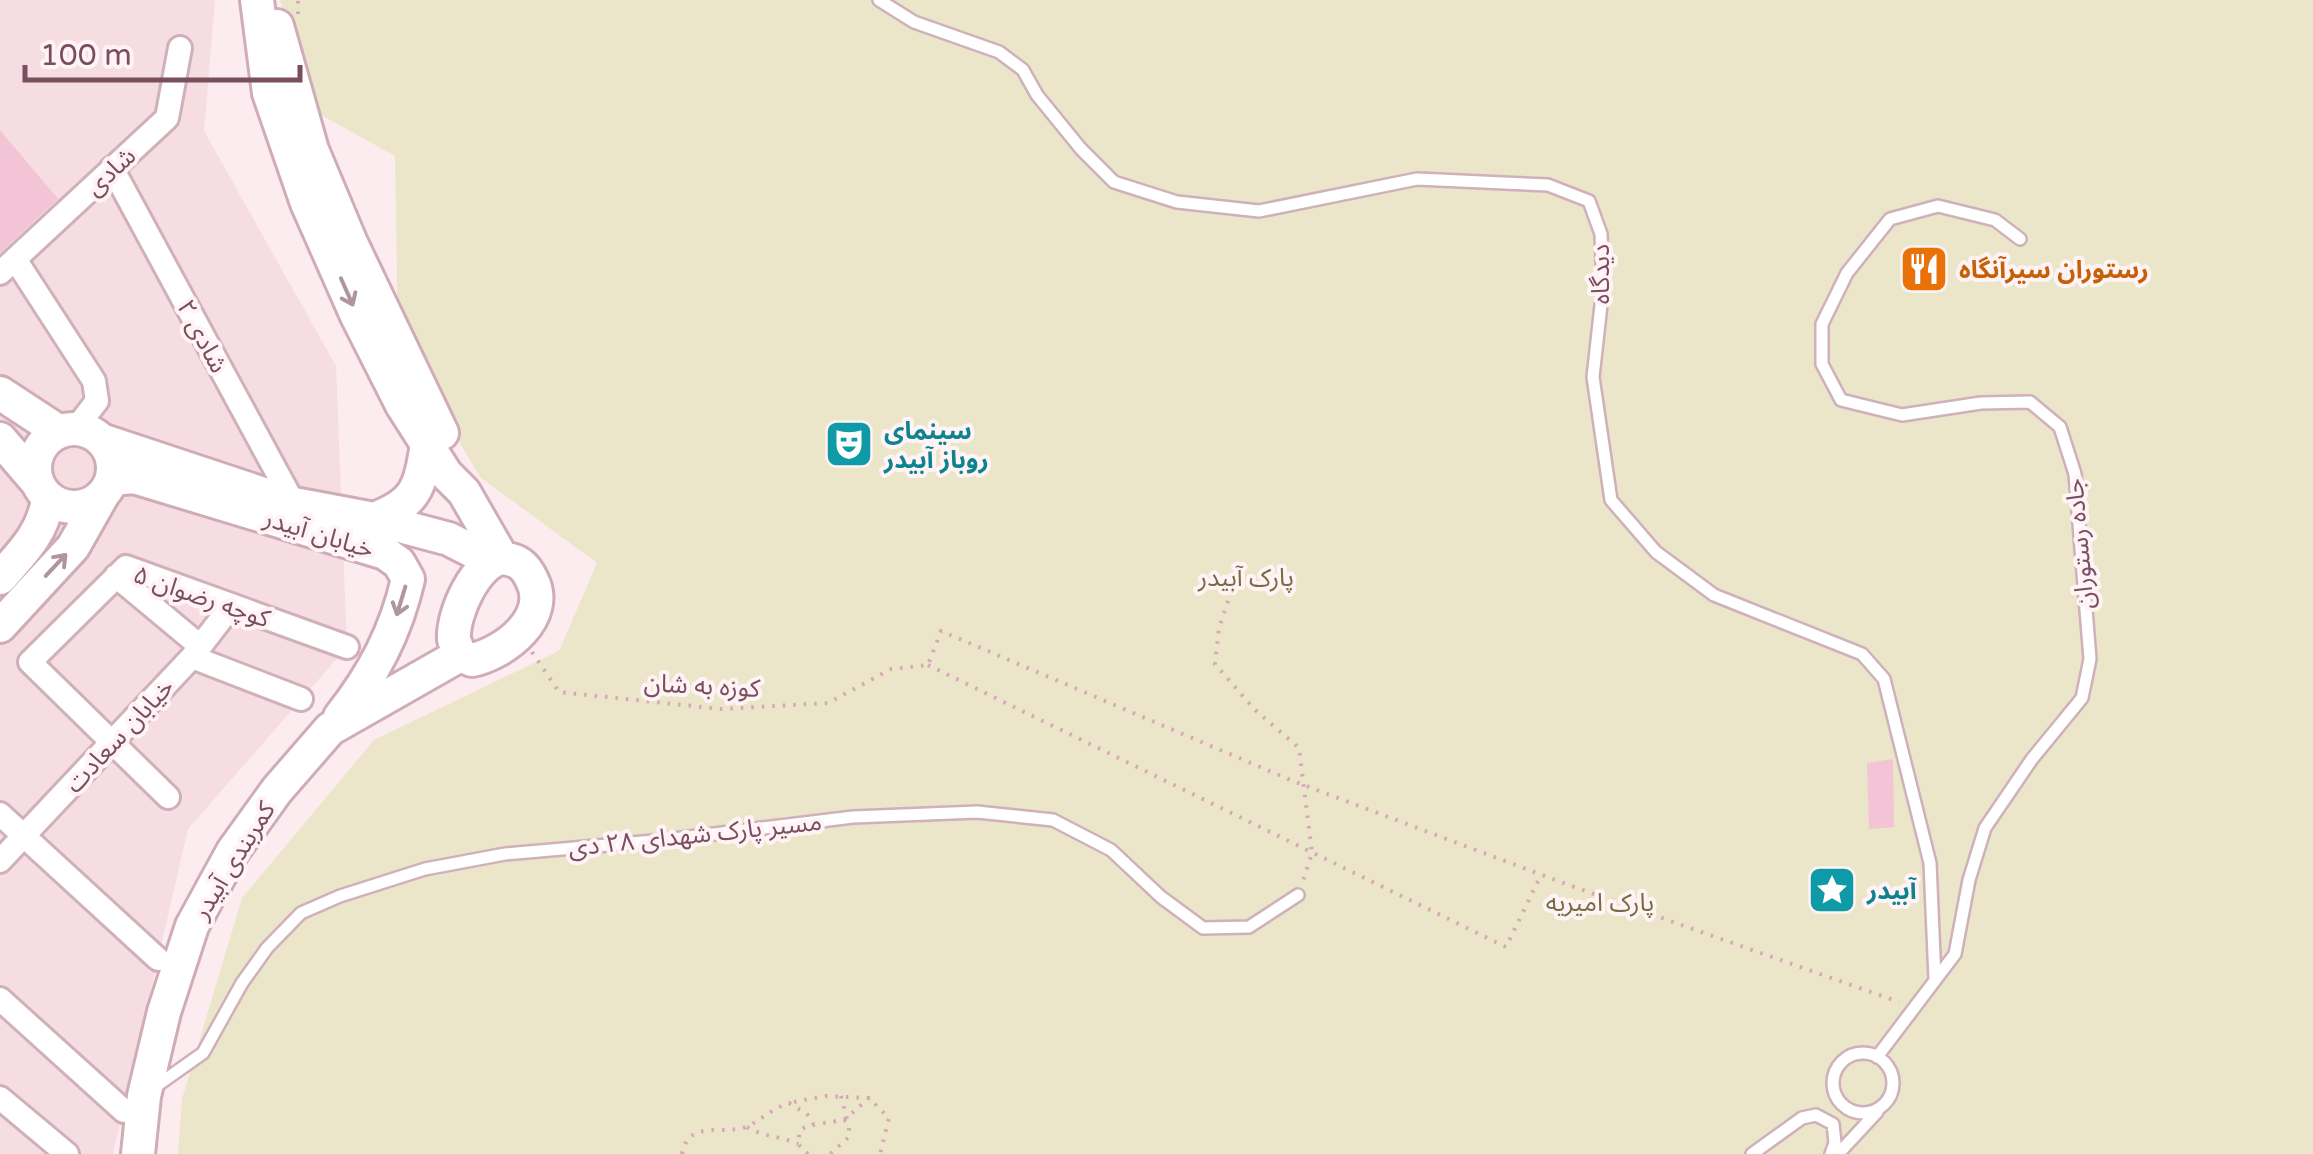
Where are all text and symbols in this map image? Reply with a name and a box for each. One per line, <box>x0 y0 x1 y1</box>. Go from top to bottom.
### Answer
scale bar <box>25 20 300 82</box>
text: 100 m <box>40 37 132 74</box>
street label: شادی <box>79 141 142 202</box>
restaurant icon: رستوران سیرآنگاه <box>1898 243 1950 295</box>
street label: دیدگاه <box>1586 244 1616 304</box>
place label: رستوران سیرآنگاه <box>1959 255 2149 285</box>
one-way arrow <box>339 276 357 307</box>
street label: شادی ۲ <box>170 295 234 378</box>
place label: سینمای روباز آبیدر <box>883 416 989 475</box>
theatre icon: سینمای روباز آبیدر <box>823 418 875 470</box>
street label: جاده رستوران <box>2059 477 2101 611</box>
street label: خیابان آبیدر <box>259 503 377 565</box>
one-way arrow <box>44 553 67 578</box>
street label: کوچه رضوان ۵ <box>130 560 274 635</box>
park label: پارک آبیدر <box>1197 563 1294 593</box>
one-way arrow <box>391 584 409 616</box>
street label: کوزه به شان <box>643 668 761 704</box>
street label: خیابان سعادت <box>59 672 180 799</box>
street label: کمربندی آبیدر <box>186 796 282 925</box>
street label: مسیر پارک شهدای ۲۸ دی <box>567 807 823 863</box>
place icon: آبیدر <box>1806 864 1858 916</box>
place label: آبیدر <box>1866 876 1917 906</box>
park label: پارک امیریه <box>1546 888 1654 918</box>

